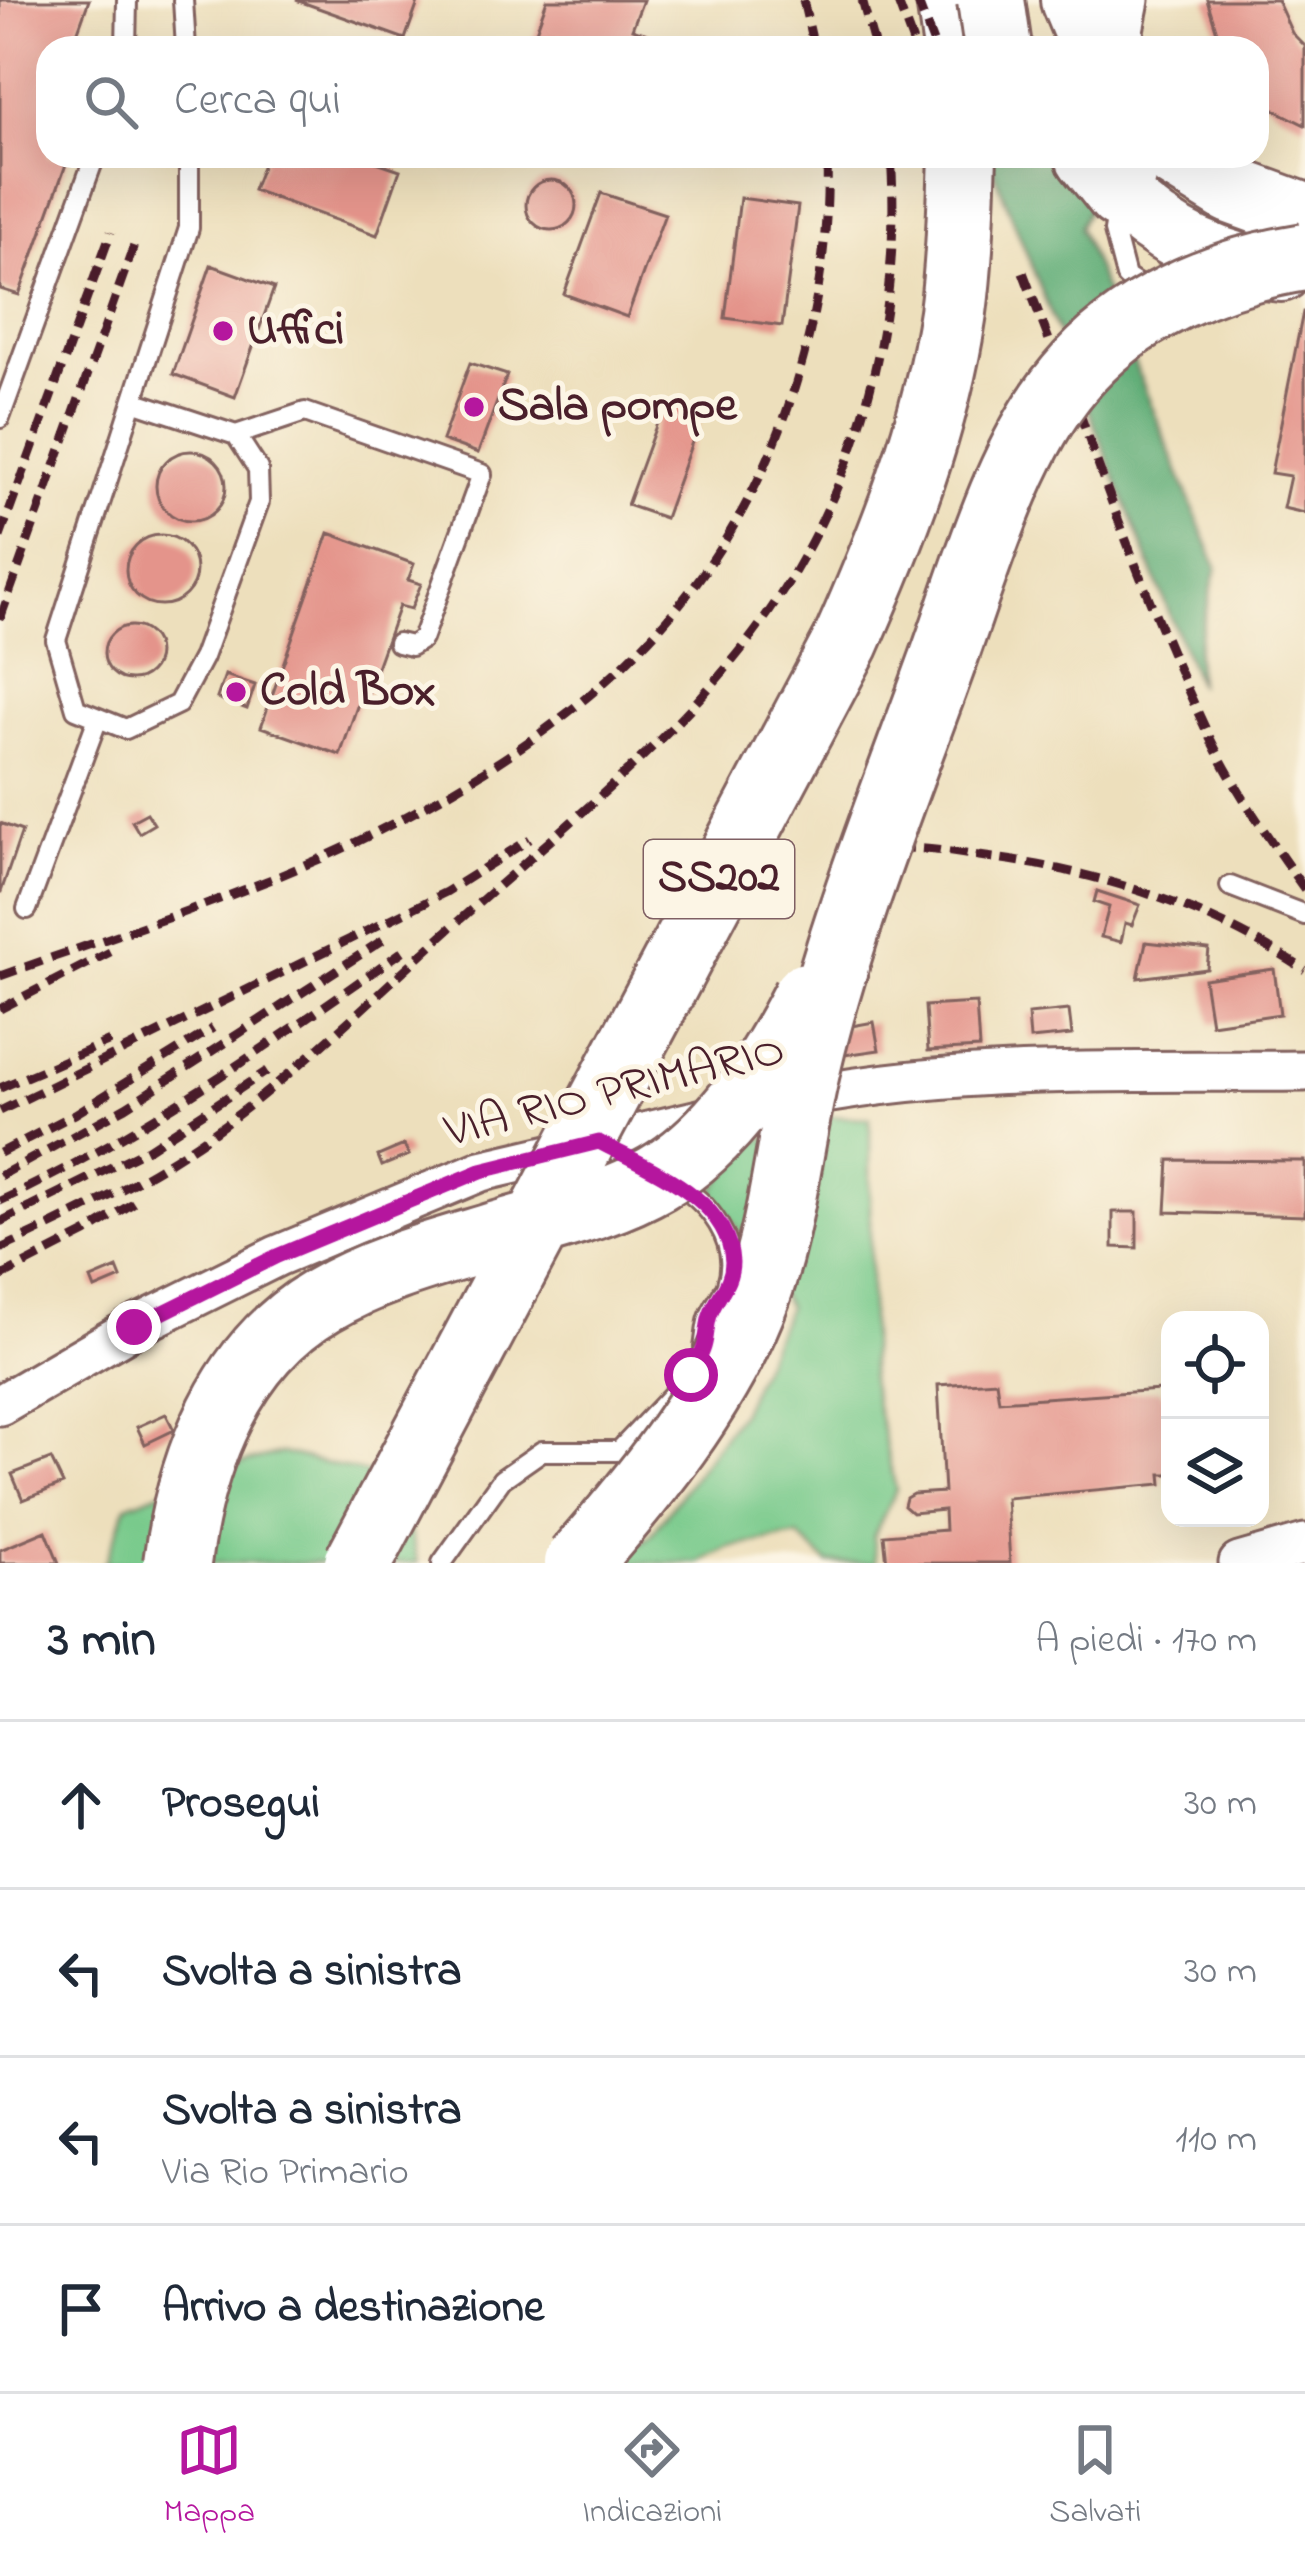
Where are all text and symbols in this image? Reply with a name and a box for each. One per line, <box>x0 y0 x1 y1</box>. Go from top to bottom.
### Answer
search box <box>36 36 1269 168</box>
icon: search <box>78 69 144 135</box>
text: Cerca qui <box>174 69 341 135</box>
place label: Uffici <box>247 296 344 366</box>
marker: Uffici <box>210 318 236 344</box>
place label: Sala pompe <box>498 372 738 442</box>
marker: Sala pompe <box>461 394 487 420</box>
place label: Cold Box <box>260 657 436 727</box>
marker: Cold Box <box>223 679 249 705</box>
road number: SS202 <box>644 840 794 918</box>
street label: VIA RIO PRIMARIO <box>437 1016 792 1168</box>
route end <box>107 1300 161 1354</box>
map controls <box>1161 1311 1269 1527</box>
button: locate <box>1161 1311 1269 1419</box>
route start <box>664 1348 718 1402</box>
button: layers <box>1161 1419 1269 1527</box>
text: 3 min <box>48 1604 156 1679</box>
text: A piedi · 170 m <box>1035 1613 1257 1670</box>
icon: ahead <box>48 1772 114 1838</box>
text: Prosegui <box>162 1772 320 1838</box>
text: 30 m <box>1184 1776 1257 1833</box>
icon: left <box>48 1940 114 2006</box>
text: Svolta a sinistra <box>162 1940 462 2006</box>
text: 30 m <box>1184 1944 1257 2001</box>
text: Svolta a sinistra <box>162 2079 462 2145</box>
icon: left <box>48 2108 114 2174</box>
text: 110 m <box>1175 2112 1257 2169</box>
text: Via Rio Primario <box>162 2145 409 2202</box>
icon: arrive <box>48 2276 114 2342</box>
text: Arrivo a destinazione <box>162 2276 544 2342</box>
tab: Mappa <box>164 2417 255 2537</box>
tab: Indicazioni <box>582 2417 722 2537</box>
tab: Salvati <box>1049 2417 1141 2537</box>

